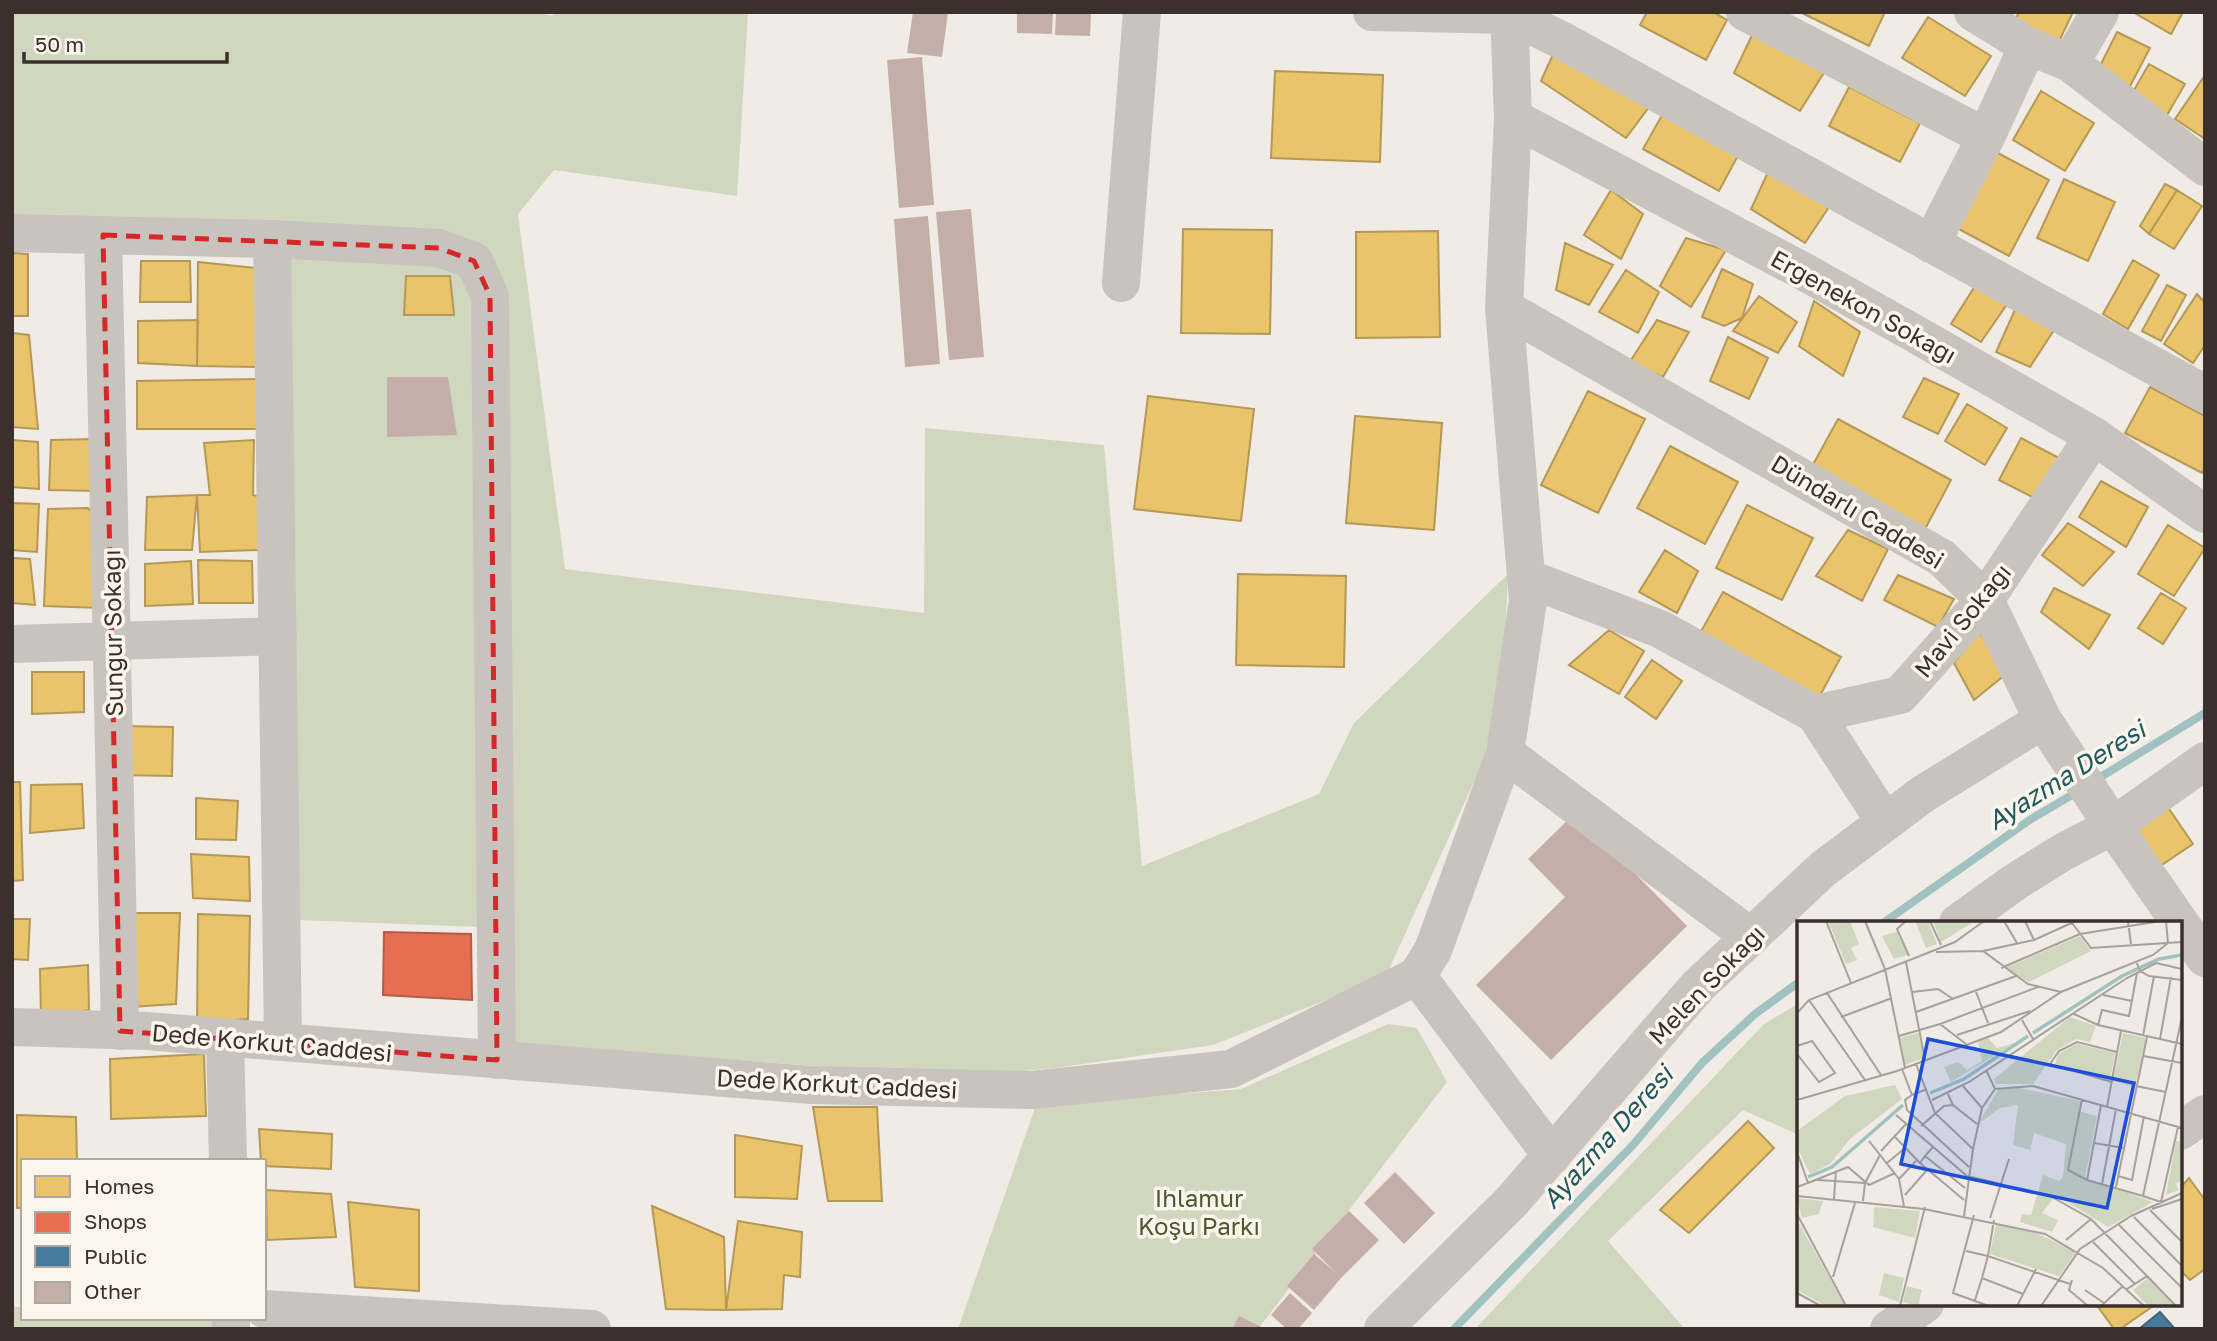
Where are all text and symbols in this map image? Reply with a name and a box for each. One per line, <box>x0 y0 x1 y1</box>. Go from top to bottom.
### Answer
scale bar <box>24 21 228 65</box>
text: 50 m <box>35 31 84 57</box>
street label: Ergenekon Sokağı <box>1766 243 1962 369</box>
street label: Dündarlı Caddesi <box>1766 448 1950 574</box>
street label: Sungur Sokağı <box>96 549 128 717</box>
street label: Mavi Sokağı <box>1907 557 2017 683</box>
water label: Ayazma Deresi <box>1981 712 2153 836</box>
street label: Melen Sokağı <box>1642 918 1770 1050</box>
inset map <box>1797 921 2182 1306</box>
street label: Dede Korkut Caddesi <box>150 1017 394 1067</box>
water label: Ayazma Deresi <box>1535 1057 1681 1215</box>
street label: Dede Korkut Caddesi <box>716 1062 958 1104</box>
legend <box>21 1159 266 1320</box>
text: Homes <box>84 1173 154 1199</box>
park label: Ihlamur Koşu Parkı <box>1138 1183 1260 1240</box>
text: Shops <box>84 1208 147 1234</box>
text: Public <box>84 1243 147 1269</box>
text: Other <box>84 1278 141 1304</box>

